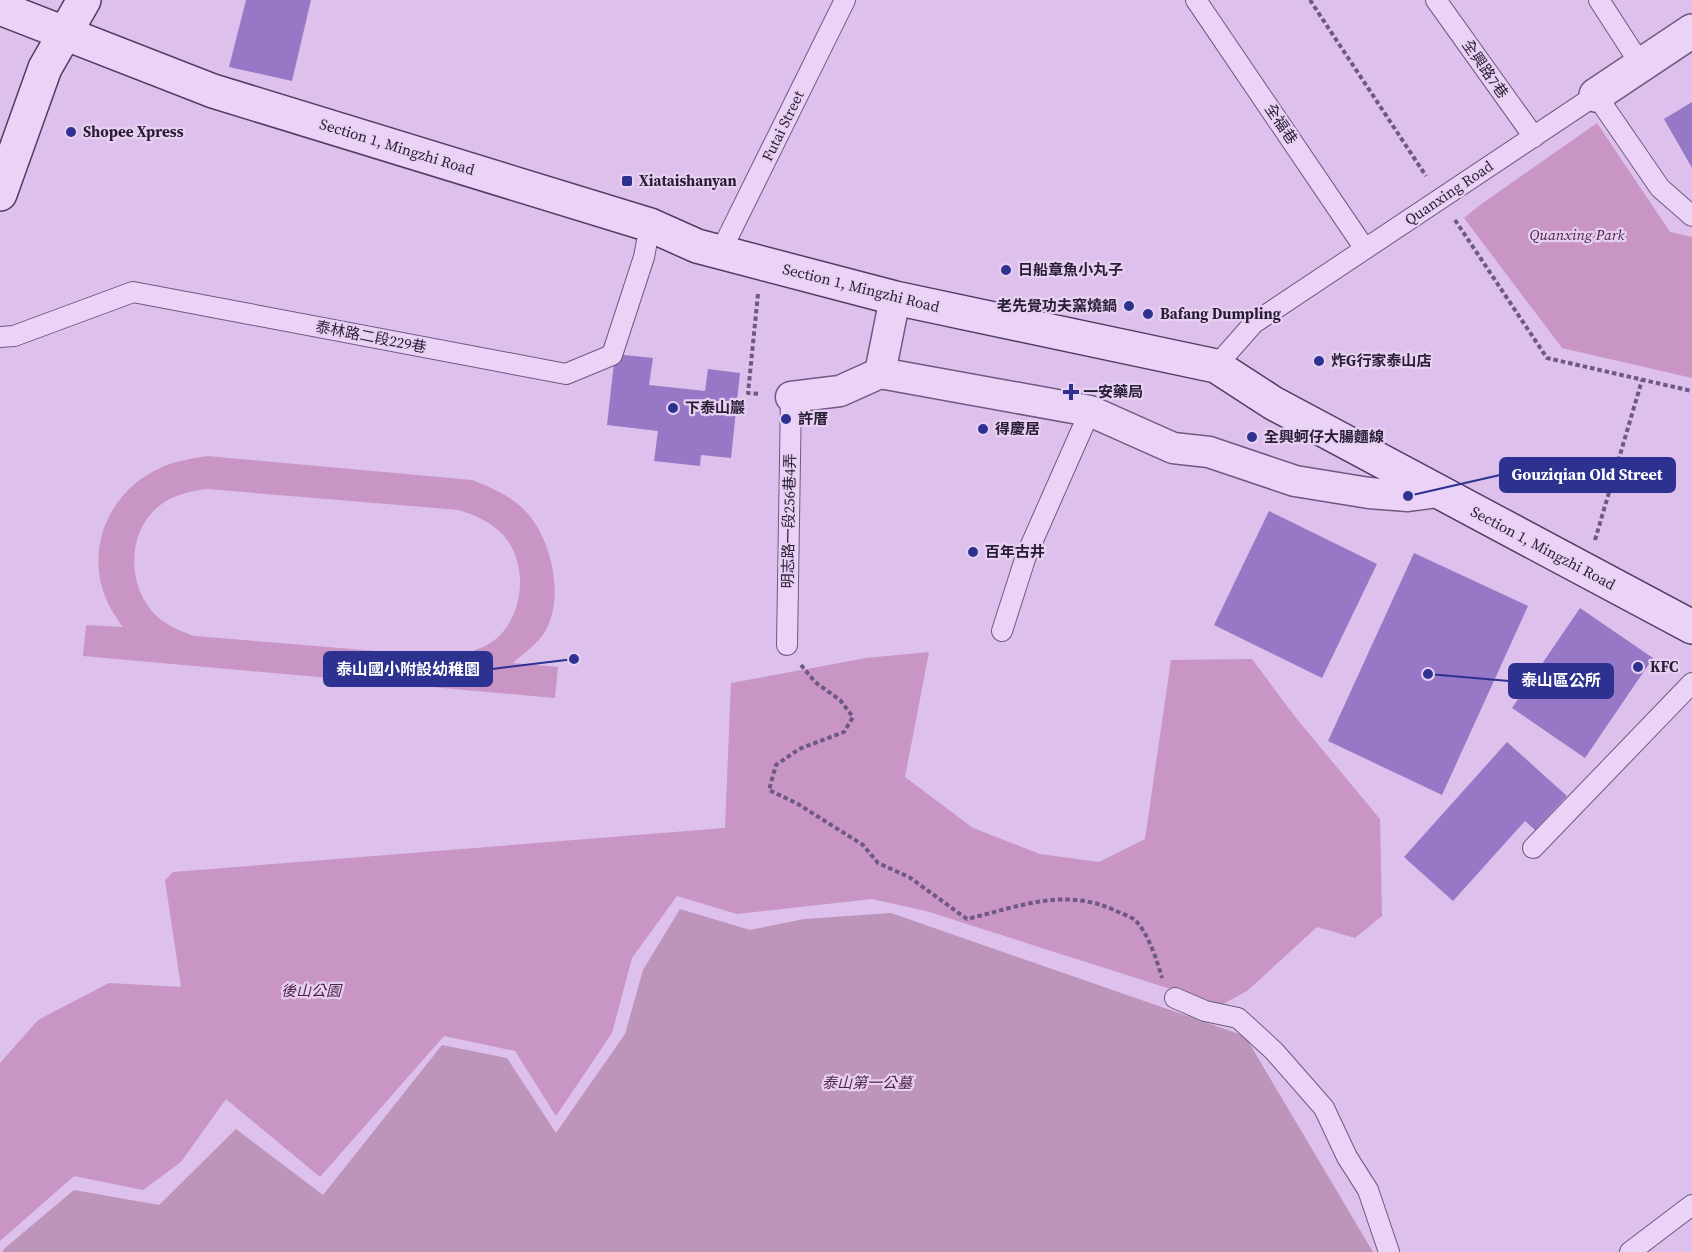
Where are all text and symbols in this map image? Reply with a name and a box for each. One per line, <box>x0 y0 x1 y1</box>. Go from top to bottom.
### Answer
street label: 全興路7巷 <box>1457 35 1513 102</box>
street label: Futai Street <box>756 87 809 165</box>
street label: 全福巷 <box>1260 99 1303 148</box>
street label: Section 1, Mingzhi Road <box>317 113 478 180</box>
place label: Shopee Xpress <box>83 121 184 142</box>
marker: Shopee Xpress <box>64 125 78 139</box>
street label: Quanxing Road <box>1400 155 1498 230</box>
place label: Xiataishanyan <box>639 170 737 191</box>
marker: Xiataishanyan <box>620 174 634 188</box>
park label: Quanxing Park <box>1529 224 1625 245</box>
street label: Section 1, Mingzhi Road <box>780 258 942 317</box>
place label: 日船章魚小丸子 <box>1018 259 1123 280</box>
marker: 日船章魚小丸子 <box>999 263 1013 277</box>
place label: 老先覺功夫窯燒鍋 <box>997 295 1117 316</box>
marker: 老先覺功夫窯燒鍋 <box>1122 299 1136 313</box>
place label: Bafang Dumpling <box>1160 303 1281 324</box>
marker: Bafang Dumpling <box>1141 307 1155 321</box>
street label: 泰林路二段229巷 <box>314 315 428 358</box>
place label: 炸G行家泰山店 <box>1331 350 1431 371</box>
marker: 炸G行家泰山店 <box>1312 354 1326 368</box>
place label: 一安藥局 <box>1083 381 1143 402</box>
marker: 一安藥局 <box>1064 385 1078 399</box>
place label: 下泰山巖 <box>685 397 745 418</box>
marker: 下泰山巖 <box>666 401 680 415</box>
place label: 許厝 <box>798 408 828 429</box>
marker: 許厝 <box>779 412 793 426</box>
place label: 得慶居 <box>995 418 1040 439</box>
marker: 得慶居 <box>976 422 990 436</box>
place label: 全興蚵仔大腸麵線 <box>1264 426 1384 447</box>
marker: 全興蚵仔大腸麵線 <box>1245 430 1259 444</box>
street label: 明志路一段256巷4弄 <box>777 453 800 589</box>
callout: Gouziqian Old Street <box>1500 458 1675 492</box>
text: Gouziqian Old Street <box>1511 463 1663 485</box>
street label: Section 1, Mingzhi Road <box>1467 500 1620 595</box>
place label: 百年古井 <box>985 541 1045 562</box>
marker: 百年古井 <box>966 545 980 559</box>
callout: 泰山國小附設幼稚園 <box>324 652 492 686</box>
place label: KFC <box>1650 656 1678 677</box>
text: 泰山國小附設幼稚園 <box>336 658 480 680</box>
marker: KFC <box>1631 660 1645 674</box>
callout: 泰山區公所 <box>1509 664 1613 698</box>
text: 泰山區公所 <box>1521 669 1601 691</box>
park label: 後山公園 <box>281 980 343 1001</box>
park label: 泰山第一公墓 <box>822 1072 915 1093</box>

